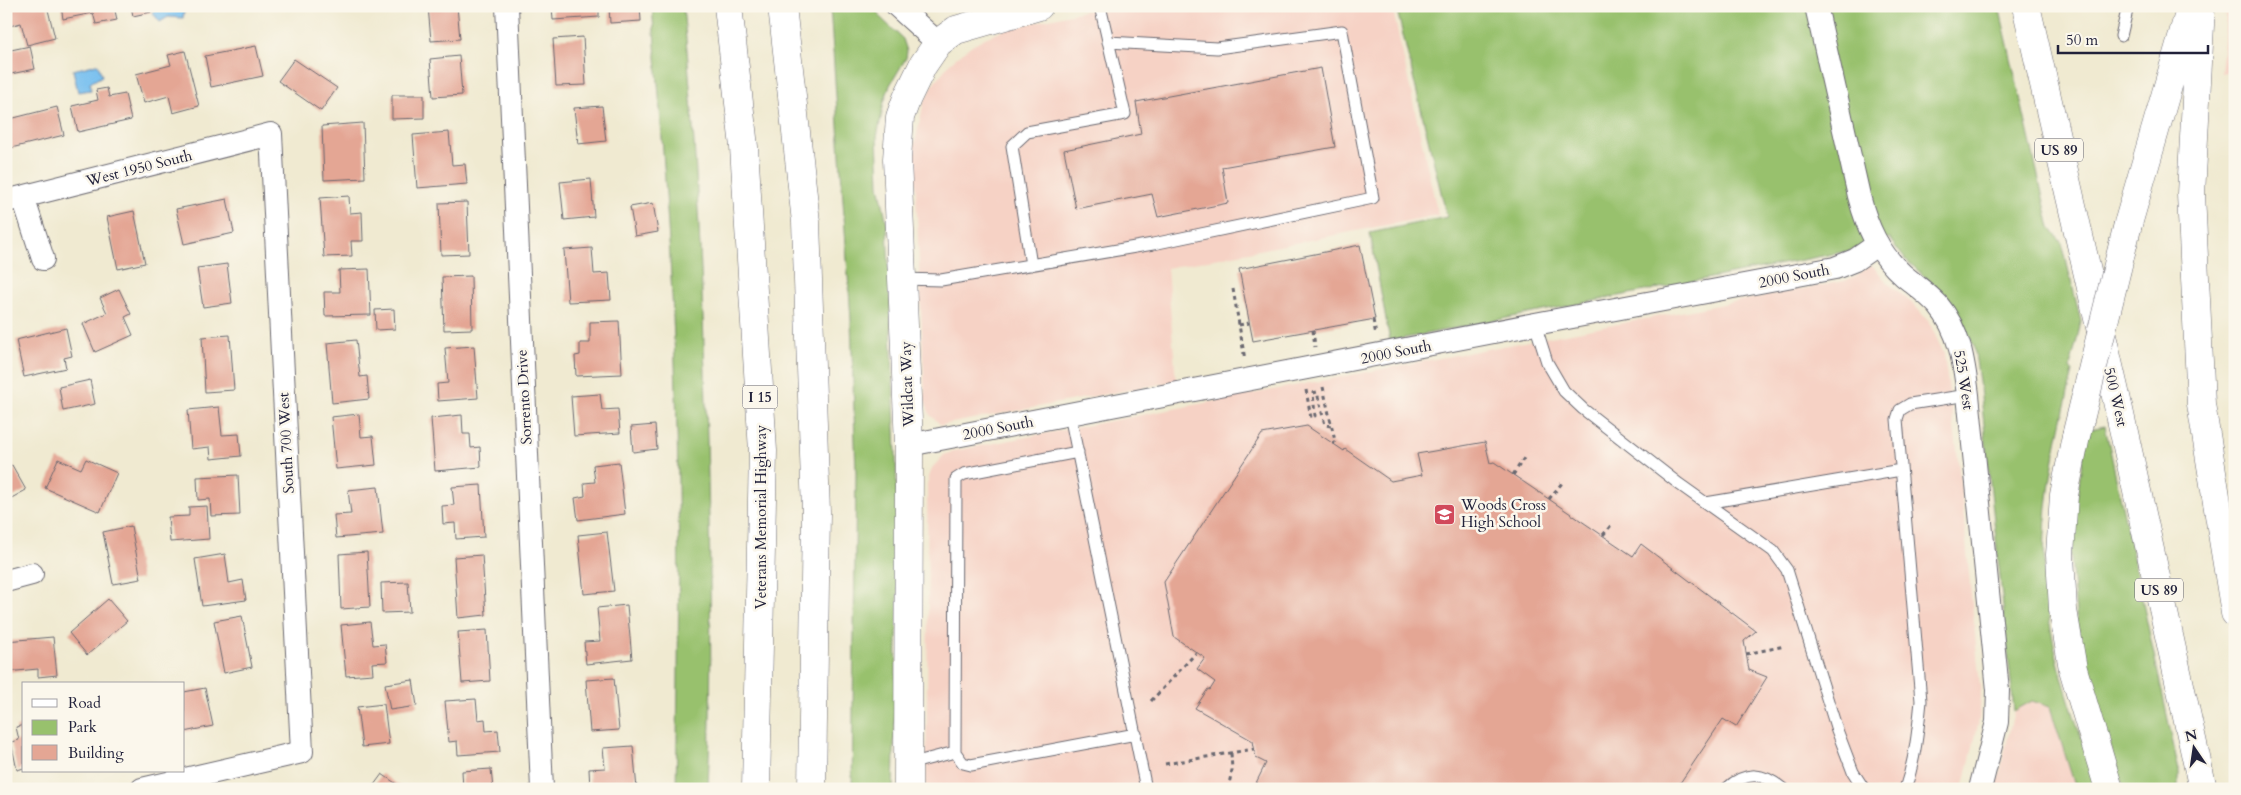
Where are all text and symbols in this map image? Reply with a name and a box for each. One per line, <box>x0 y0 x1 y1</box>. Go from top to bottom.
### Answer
scale bar <box>2058 22 2208 54</box>
text: 50 m <box>2066 30 2098 50</box>
road number: US 89 <box>2035 138 2083 162</box>
street label: West 1950 South <box>83 145 195 191</box>
street label: 2000 South <box>1757 259 1832 293</box>
street label: 2000 South <box>1359 335 1434 369</box>
street label: Wildcat Way <box>896 341 919 428</box>
street label: Sorrento Drive <box>512 349 536 445</box>
street label: 525 West <box>1949 349 1979 412</box>
street label: 500 West <box>2099 365 2133 429</box>
road number: I 15 <box>742 386 778 408</box>
street label: South 700 West <box>273 392 299 494</box>
street label: 2000 South <box>961 411 1036 445</box>
street label: Veterans Memorial Highway <box>751 425 771 609</box>
place label: Woods Cross High School <box>1460 495 1546 532</box>
school or university icon: Woods Cross High School <box>1433 502 1457 526</box>
road number: US 89 <box>2135 578 2183 602</box>
legend <box>22 682 185 772</box>
text: Road <box>68 693 101 713</box>
text: Park <box>68 717 97 737</box>
north arrow <box>2168 722 2218 772</box>
text: N <box>2183 725 2199 746</box>
text: Building <box>68 743 124 763</box>

